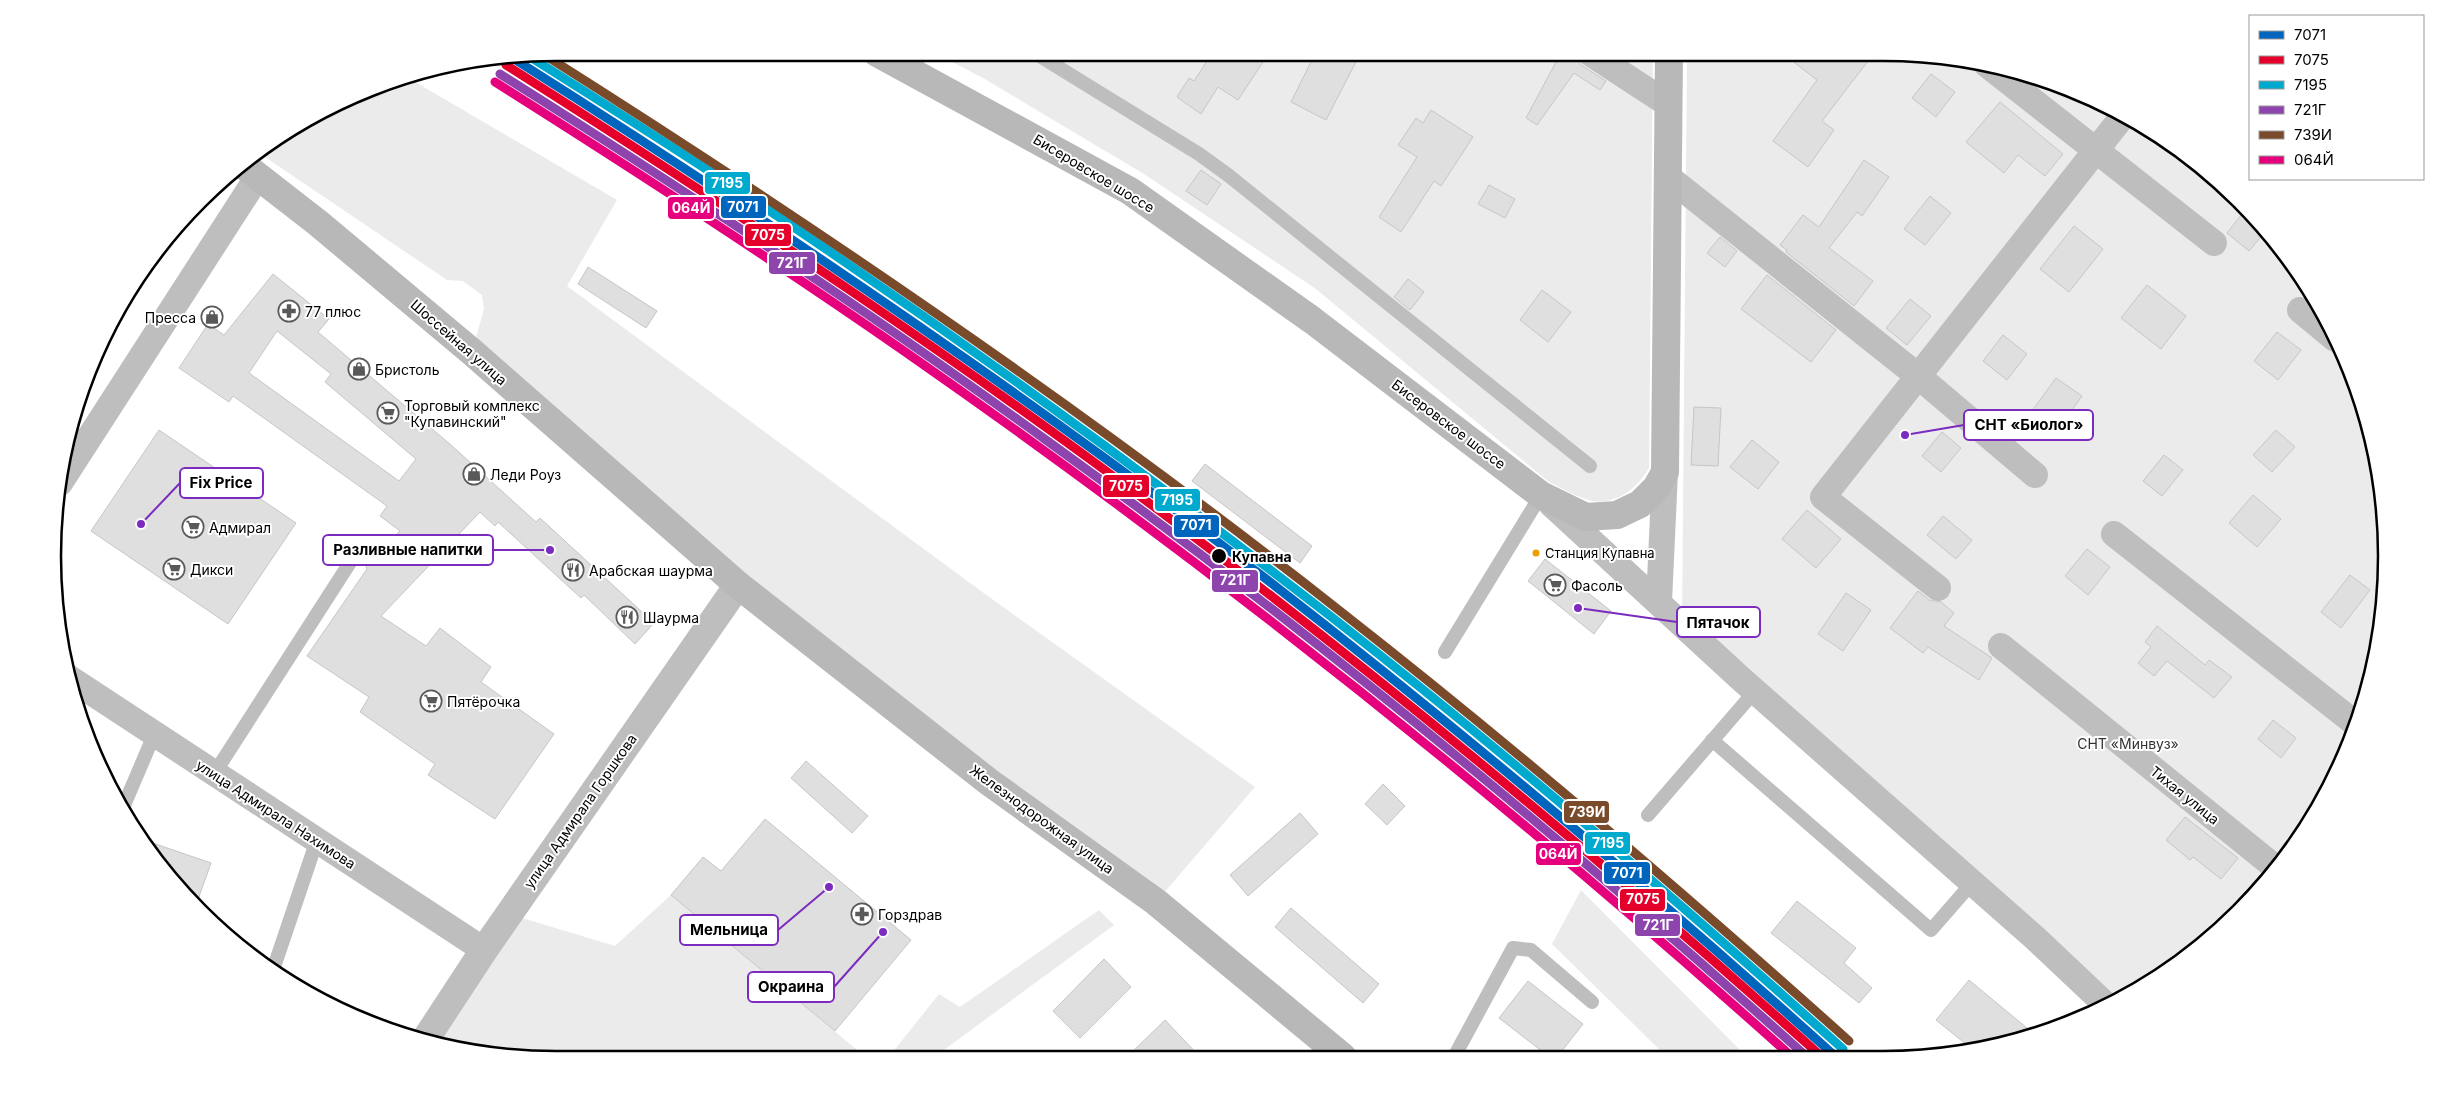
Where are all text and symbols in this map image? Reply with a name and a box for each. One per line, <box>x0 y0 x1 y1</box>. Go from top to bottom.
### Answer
legend <box>2249 15 2424 180</box>
text: 7071 <box>2294 25 2326 44</box>
text: 7075 <box>2294 50 2329 69</box>
text: 7195 <box>2294 75 2327 94</box>
text: 721Г <box>2294 100 2326 119</box>
text: 739И <box>2294 125 2332 144</box>
street label: Бисеровское шоссе <box>1030 130 1158 216</box>
text: 064Й <box>2294 150 2334 169</box>
line badge: 7195 <box>704 171 751 195</box>
text: 7195 <box>711 174 743 191</box>
line badge: 7071 <box>720 195 767 219</box>
line badge: 064Й <box>667 196 715 220</box>
text: 064Й <box>672 198 710 216</box>
text: 7071 <box>727 198 759 215</box>
line badge: 7075 <box>744 223 792 247</box>
text: 7075 <box>751 226 785 243</box>
line badge: 721Г <box>768 251 816 275</box>
text: 721Г <box>776 254 808 271</box>
street label: Шоссейная улица <box>407 296 511 388</box>
pharmacy icon: 77 плюс <box>277 299 301 323</box>
place label: 77 плюс <box>305 303 361 320</box>
shop icon: Пресса <box>200 305 224 329</box>
place label: Пресса <box>145 309 196 326</box>
shop icon: Бристоль <box>347 357 371 381</box>
place label: Бристоль <box>375 361 440 378</box>
street label: Бисеровское шоссе <box>1389 376 1509 472</box>
place label: Торговый комплекс "Купавинский" <box>404 397 540 430</box>
supermarket icon: Торговый комплекс "Купавинский" <box>376 401 400 425</box>
callout: СНТ «Биолог» <box>1964 410 2093 440</box>
text: СНТ «Биолог» <box>1975 415 2084 434</box>
shop icon: Леди Роуз <box>462 462 486 486</box>
place label: Леди Роуз <box>490 466 561 483</box>
callout: Fix Price <box>180 468 263 498</box>
text: Fix Price <box>190 473 253 492</box>
line badge: 7075 <box>1102 474 1150 498</box>
text: 7075 <box>1109 477 1143 494</box>
line badge: 7195 <box>1154 488 1201 512</box>
text: 7195 <box>1161 491 1193 508</box>
line badge: 7071 <box>1173 514 1220 538</box>
supermarket icon: Адмирал <box>181 515 205 539</box>
text: 7071 <box>1180 516 1212 533</box>
place label: Адмирал <box>209 519 271 536</box>
callout: Разливные напитки <box>323 535 493 565</box>
text: Разливные напитки <box>333 540 483 559</box>
place label: Станция Купавна <box>1545 545 1655 561</box>
marker: Купавна <box>1210 547 1228 565</box>
place label: Купавна <box>1232 548 1292 565</box>
marker: Станция Купавна <box>1531 548 1541 558</box>
supermarket icon: Дикси <box>162 557 186 581</box>
restaurant icon: Арабская шаурма <box>561 558 585 582</box>
place label: Дикси <box>190 561 233 578</box>
place label: Арабская шаурма <box>589 562 713 579</box>
line badge: 721Г <box>1211 569 1259 593</box>
text: 721Г <box>1219 571 1251 588</box>
supermarket icon: Фасоль <box>1543 573 1567 597</box>
place label: Фасоль <box>1571 577 1623 594</box>
restaurant icon: Шаурма <box>615 605 639 629</box>
callout: Пятачок <box>1677 607 1760 637</box>
place label: Шаурма <box>643 609 699 626</box>
text: Пятачок <box>1687 613 1750 632</box>
supermarket icon: Пятёрочка <box>419 689 443 713</box>
place label: Пятёрочка <box>447 693 520 710</box>
street label: улица Адмирала Горшкова <box>520 731 640 891</box>
park label: СНТ «Минвуз» <box>2077 735 2179 752</box>
street label: улица Адмирала Нахимова <box>193 756 359 872</box>
street label: Железнодорожная улица <box>967 761 1117 877</box>
street label: Тихая улица <box>2147 762 2223 828</box>
line badge: 739И <box>1563 800 1610 824</box>
text: 739И <box>1569 803 1605 820</box>
line badge: 7195 <box>1584 831 1631 855</box>
text: 7195 <box>1592 834 1624 851</box>
line badge: 064Й <box>1535 842 1582 866</box>
text: 064Й <box>1539 844 1577 862</box>
line badge: 7071 <box>1603 861 1651 885</box>
text: 7071 <box>1611 864 1643 881</box>
line badge: 7075 <box>1619 888 1666 912</box>
text: 7075 <box>1626 890 1660 907</box>
pharmacy icon: Горздрав <box>850 902 874 926</box>
place label: Горздрав <box>878 906 942 923</box>
line badge: 721Г <box>1634 913 1681 937</box>
callout: Мельница <box>680 915 778 945</box>
text: 721Г <box>1642 916 1674 933</box>
text: Мельница <box>690 920 768 939</box>
callout: Окраина <box>748 972 834 1002</box>
text: Окраина <box>758 977 824 996</box>

